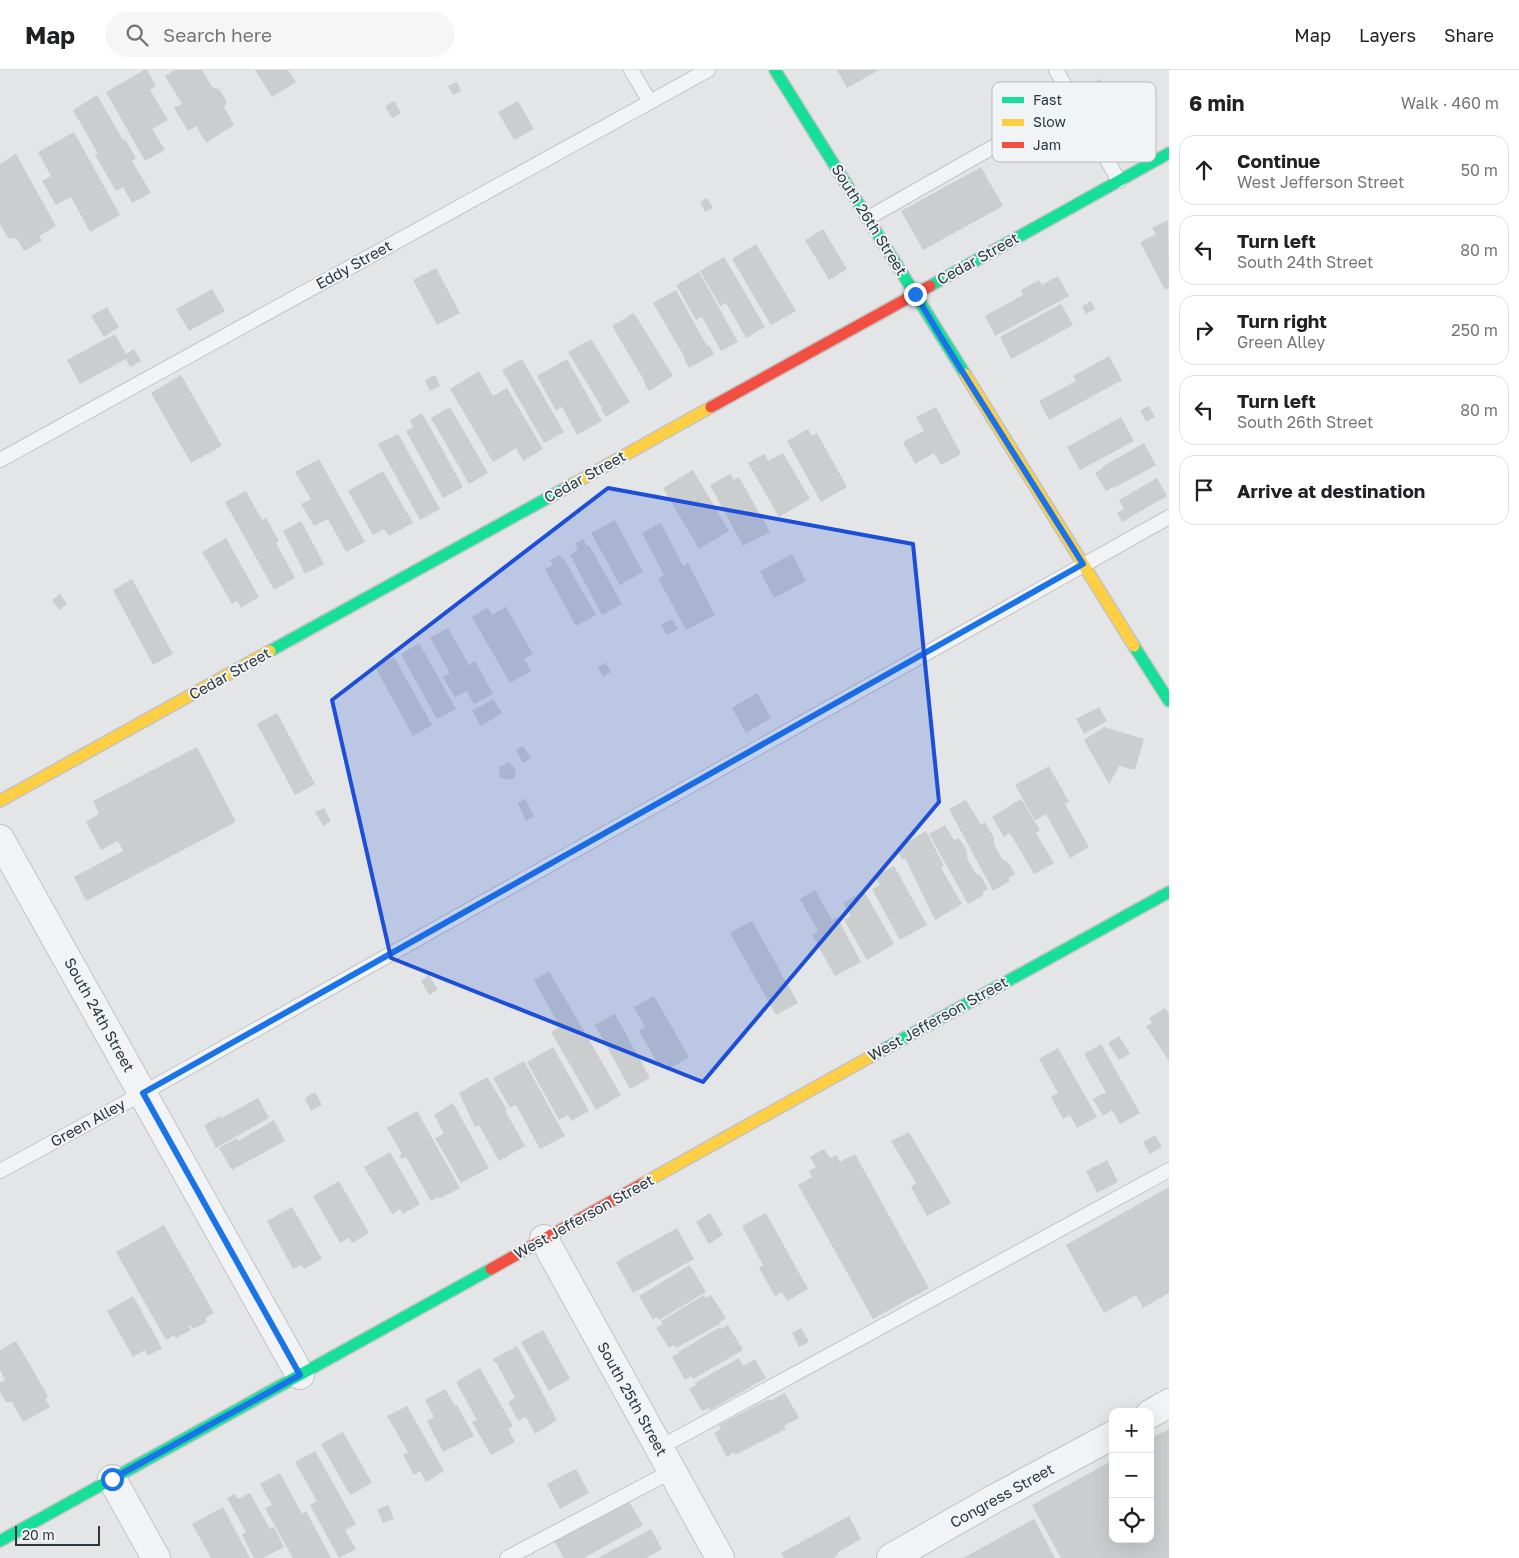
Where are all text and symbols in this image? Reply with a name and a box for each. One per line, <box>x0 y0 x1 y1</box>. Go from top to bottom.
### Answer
search box <box>105 12 455 57</box>
text: Map <box>25 20 75 49</box>
icon: search <box>123 21 151 49</box>
text: Search here <box>163 23 272 46</box>
text: Map <box>1294 24 1331 46</box>
text: Layers <box>1359 24 1416 46</box>
text: Share <box>1444 24 1494 46</box>
legend <box>992 82 1156 162</box>
text: 6 min <box>1189 90 1244 116</box>
text: Fast <box>1033 91 1062 108</box>
text: Walk · 460 m <box>1401 93 1499 113</box>
text: Slow <box>1033 113 1066 130</box>
text: Jam <box>1033 136 1061 153</box>
text: Continue <box>1237 149 1320 172</box>
icon: ahead <box>1190 156 1218 184</box>
text: 50 m <box>1461 160 1498 180</box>
street label: South 26th Street <box>828 161 911 278</box>
text: West Jefferson Street <box>1237 172 1404 192</box>
street label: Cedar Street <box>934 228 1022 288</box>
text: Turn left <box>1237 229 1316 252</box>
street label: Eddy Street <box>312 236 395 292</box>
icon: left <box>1190 236 1218 264</box>
text: 80 m <box>1460 240 1498 260</box>
text: South 24th Street <box>1237 252 1373 272</box>
route end <box>904 283 927 306</box>
text: Turn right <box>1237 309 1327 332</box>
icon: right <box>1190 316 1218 344</box>
text: 250 m <box>1451 320 1498 340</box>
text: Green Alley <box>1237 332 1325 352</box>
text: Turn left <box>1237 389 1316 412</box>
icon: left <box>1190 396 1218 424</box>
text: 80 m <box>1460 400 1498 420</box>
text: South 26th Street <box>1237 412 1373 432</box>
street label: Cedar Street <box>541 446 629 506</box>
icon: arrive <box>1190 476 1218 504</box>
text: Arrive at destination <box>1237 479 1425 502</box>
street label: Cedar Street <box>186 643 274 703</box>
street label: South 24th Street <box>61 954 139 1075</box>
street label: West Jefferson Street <box>865 972 1010 1064</box>
street label: Green Alley <box>47 1094 129 1150</box>
street label: West Jefferson Street <box>511 1170 656 1262</box>
street label: South 25th Street <box>594 1338 672 1459</box>
map controls <box>1109 1408 1154 1543</box>
button: + <box>1109 1408 1154 1453</box>
button: − <box>1109 1453 1154 1498</box>
street label: Congress Street <box>946 1459 1057 1531</box>
route start <box>101 1468 124 1491</box>
button: locate <box>1109 1498 1154 1543</box>
scale bar <box>15 1523 100 1546</box>
text: 20 m <box>22 1526 55 1543</box>

